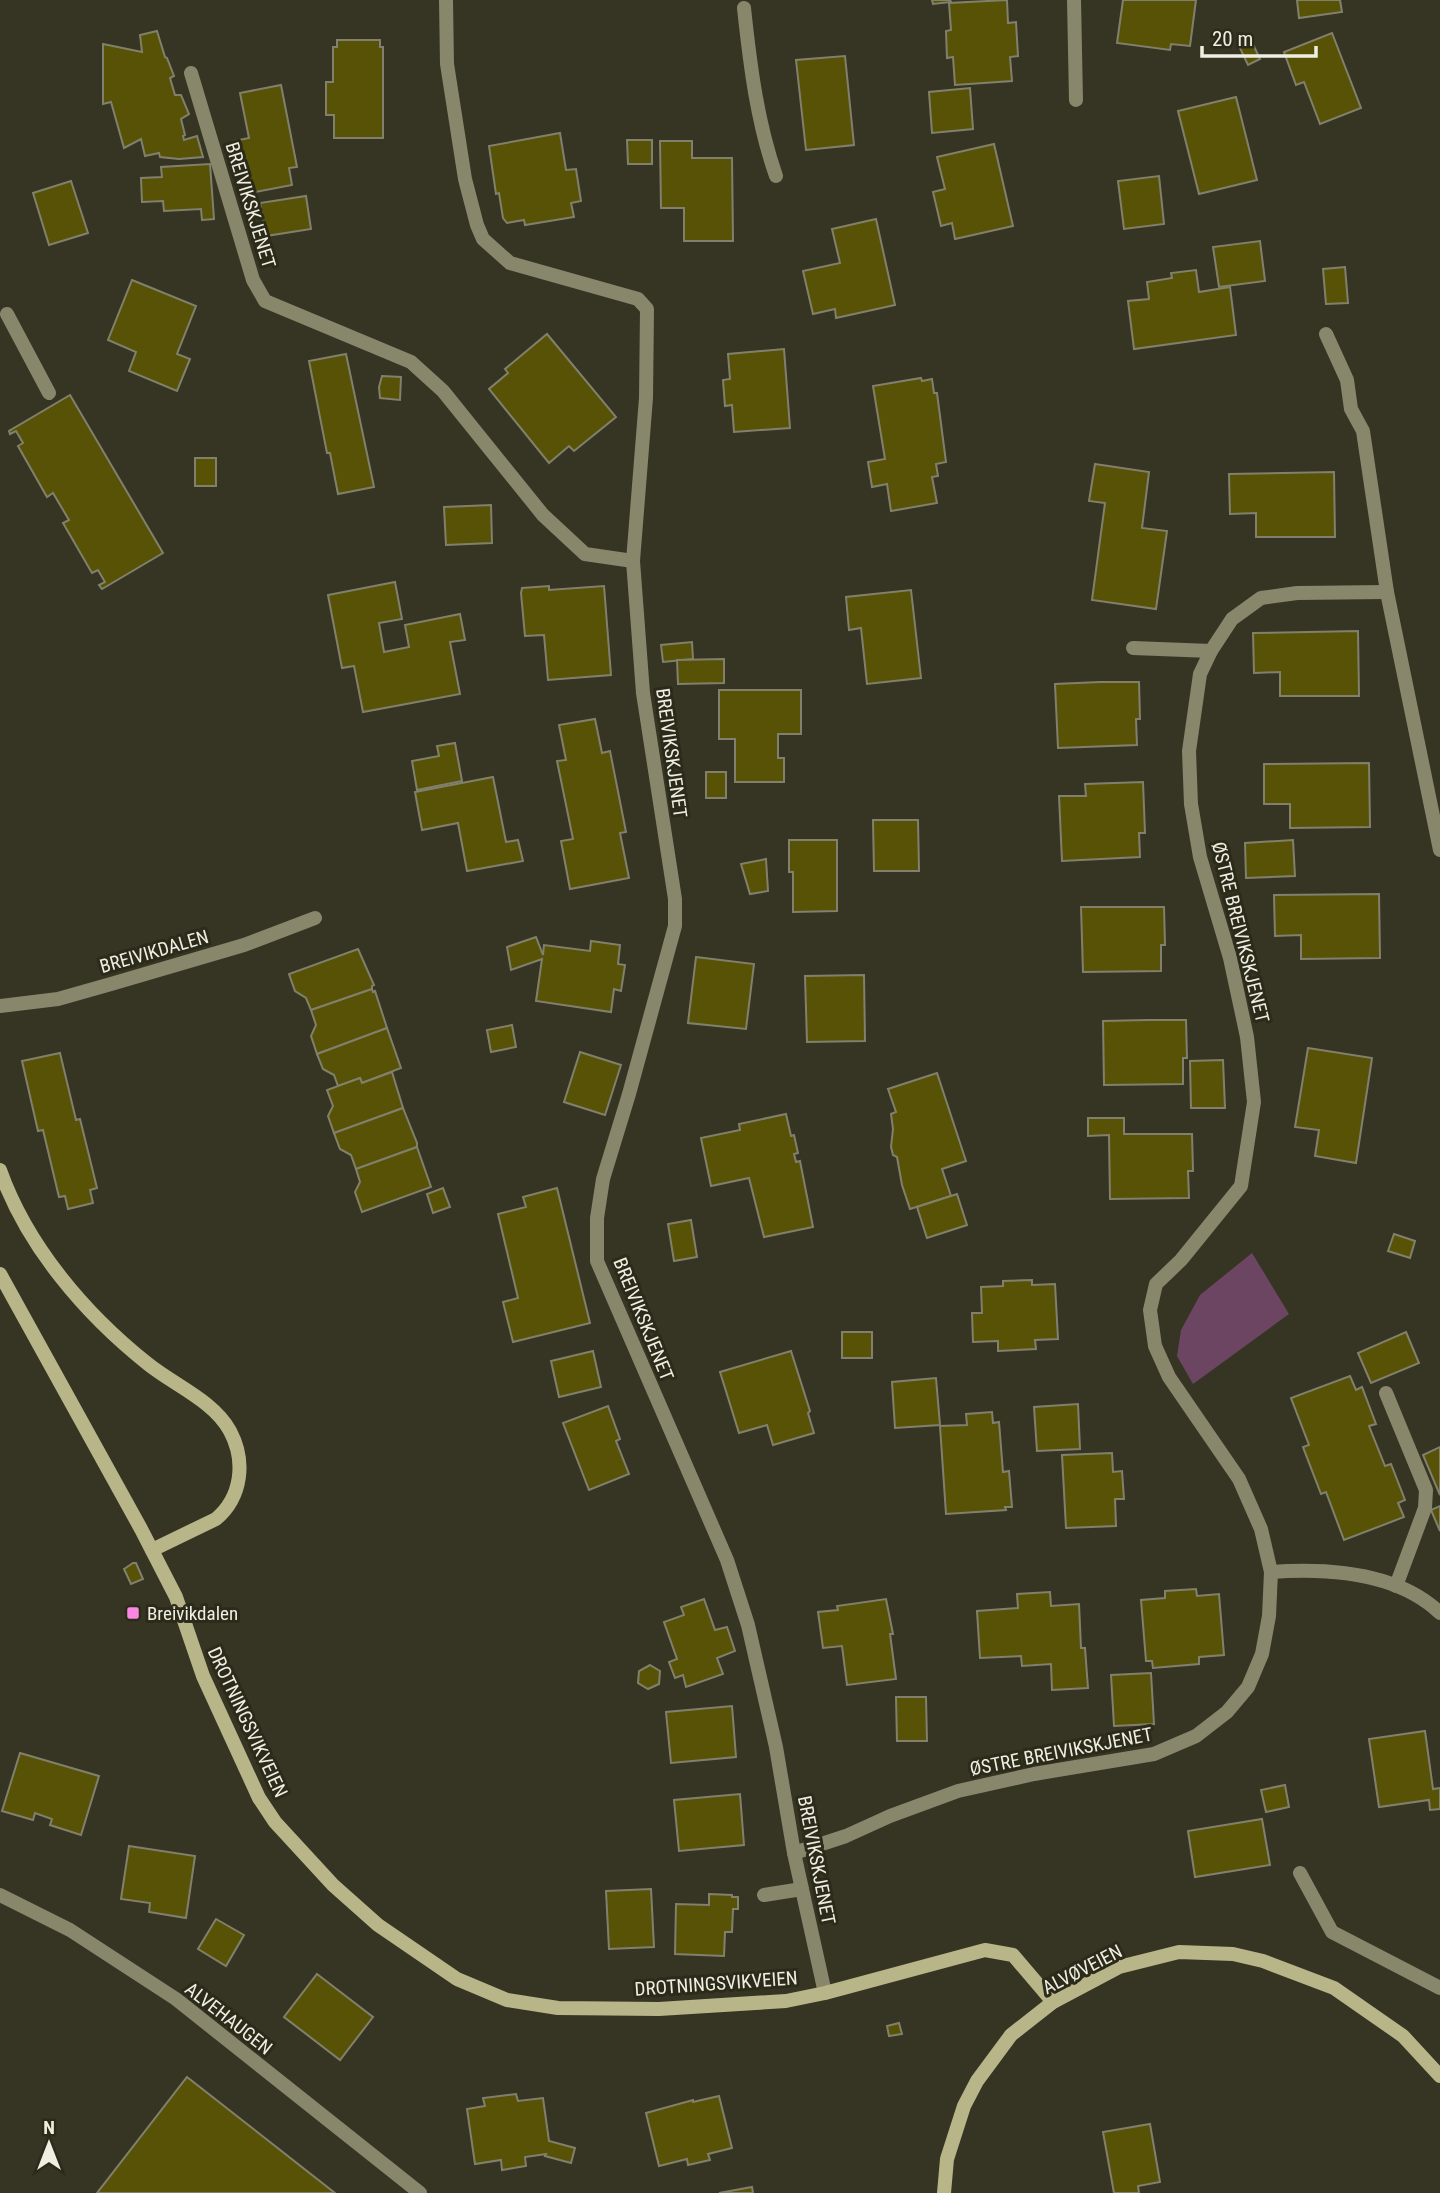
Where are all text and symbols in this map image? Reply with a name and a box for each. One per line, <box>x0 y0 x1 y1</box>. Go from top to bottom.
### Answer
scale bar <box>1202 14 1316 58</box>
text: 20 m <box>1212 27 1253 51</box>
street label: BREIVIKSKJENET <box>220 139 281 271</box>
street label: BREIVIKSKJENET <box>651 687 692 819</box>
street label: ØSTRE BREIVIKSKJENET <box>1207 839 1274 1025</box>
street label: BREIVIKDALEN <box>97 925 211 978</box>
street label: BREIVIKSKJENET <box>608 1254 679 1384</box>
place label: Breivikdalen <box>147 1602 238 1625</box>
marker: Breivikdalen <box>125 1605 141 1621</box>
street label: DROTNINGSVIKVEIEN <box>203 1643 292 1801</box>
street label: ØSTRE BREIVIKSKJENET <box>968 1722 1154 1780</box>
street label: BREIVIKSKJENET <box>793 1794 840 1926</box>
street label: ALVØVEIEN <box>1039 1940 1126 1999</box>
street label: DROTNINGSVIKVEIEN <box>634 1966 798 2001</box>
street label: ALVEHAUGEN <box>181 1977 277 2060</box>
north arrow <box>14 2109 84 2179</box>
text: N <box>43 2116 55 2139</box>

